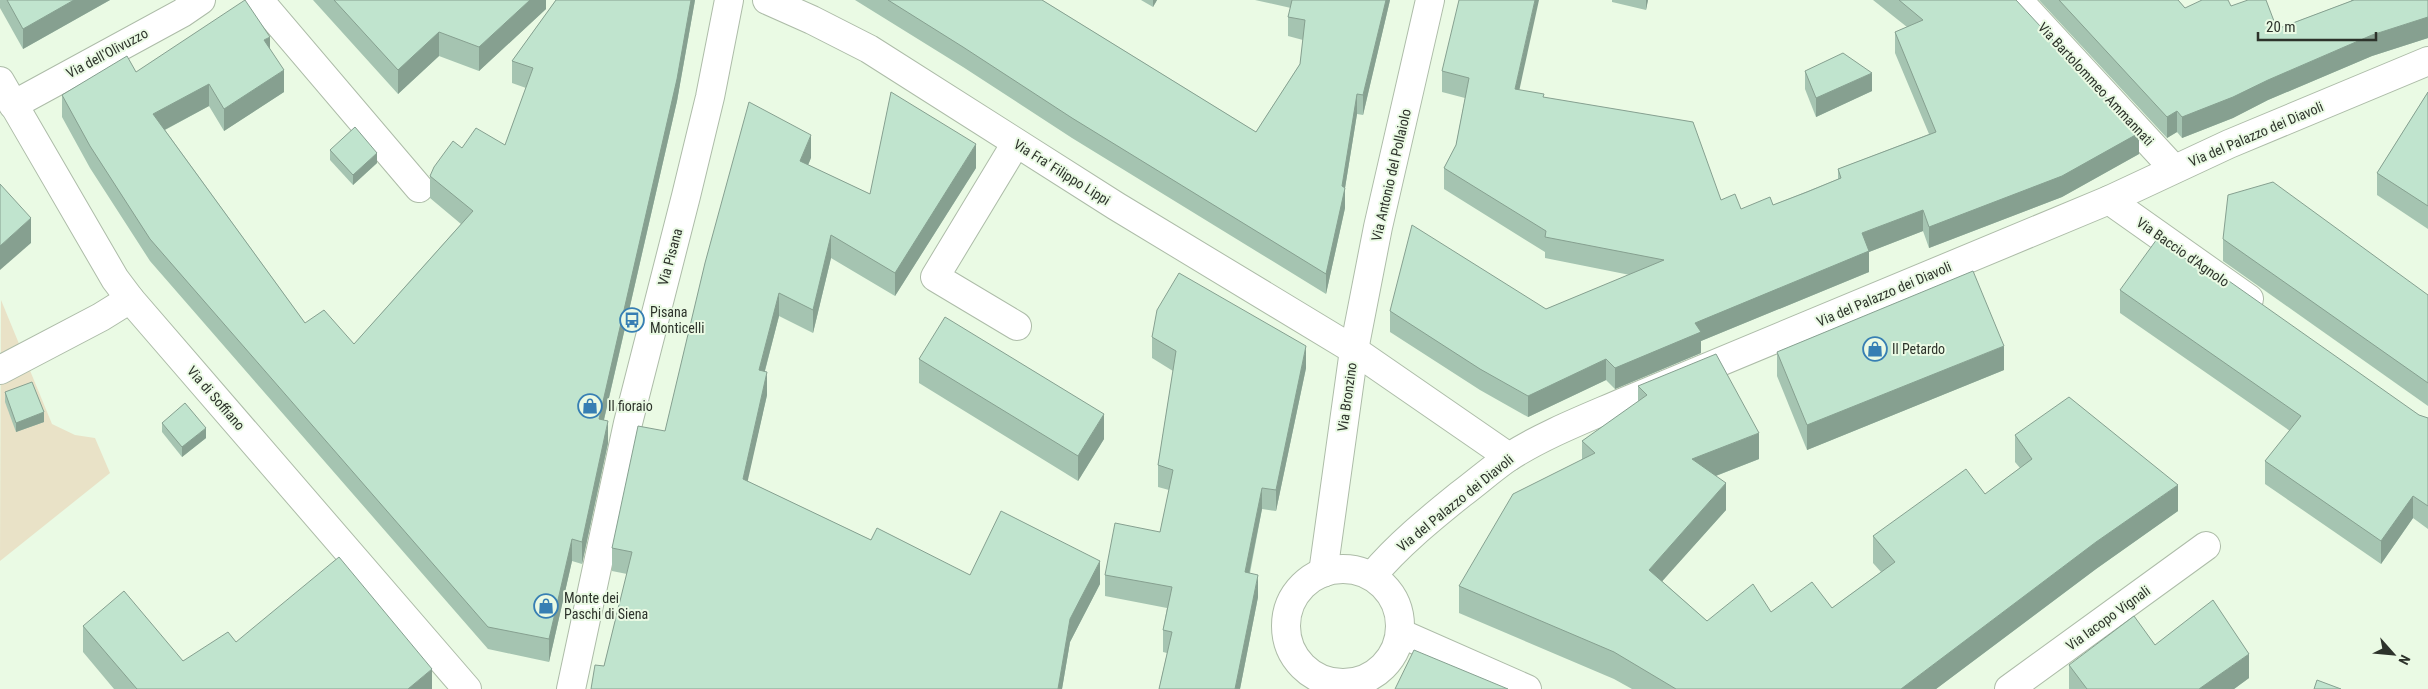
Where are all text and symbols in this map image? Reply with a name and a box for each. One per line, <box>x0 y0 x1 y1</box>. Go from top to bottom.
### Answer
scale bar <box>2258 10 2376 42</box>
text: 20 m <box>2266 18 2296 36</box>
street label: Via Bartolommeo Ammannati <box>2035 19 2157 149</box>
street label: Via dell'Olivuzzo <box>63 25 151 81</box>
street label: Via del Palazzo dei Diavoli <box>2186 98 2326 170</box>
street label: Via Antonio del Pollaiolo <box>1368 107 1414 243</box>
street label: Via Fra' Filippo Lippi <box>1011 136 1113 208</box>
street label: Via Baccio d'Agnolo <box>2134 214 2232 290</box>
street label: Via Pisana <box>655 227 685 287</box>
street label: Via del Palazzo dei Diavoli <box>1814 258 1954 330</box>
place label: Pisana Monticelli <box>650 304 704 336</box>
bus stop icon: Pisana Monticelli <box>619 307 645 333</box>
shop icon: Il Petardo <box>1862 336 1888 362</box>
place label: Il Petardo <box>1892 341 1945 357</box>
street label: Via Bronzino <box>1334 361 1360 433</box>
street label: Via di Soffiano <box>184 363 248 433</box>
shop icon: Il fioraio <box>577 393 603 419</box>
place label: Il fioraio <box>608 398 653 414</box>
street label: Via del Palazzo dei Diavoli <box>1394 451 1516 555</box>
street label: Via Iacopo Vignali <box>2063 582 2153 654</box>
place label: Monte dei Paschi di Siena <box>564 590 648 622</box>
shop icon: Monte dei Paschi di Siena <box>533 593 559 619</box>
north arrow <box>2368 629 2418 679</box>
text: N <box>2396 652 2414 667</box>

